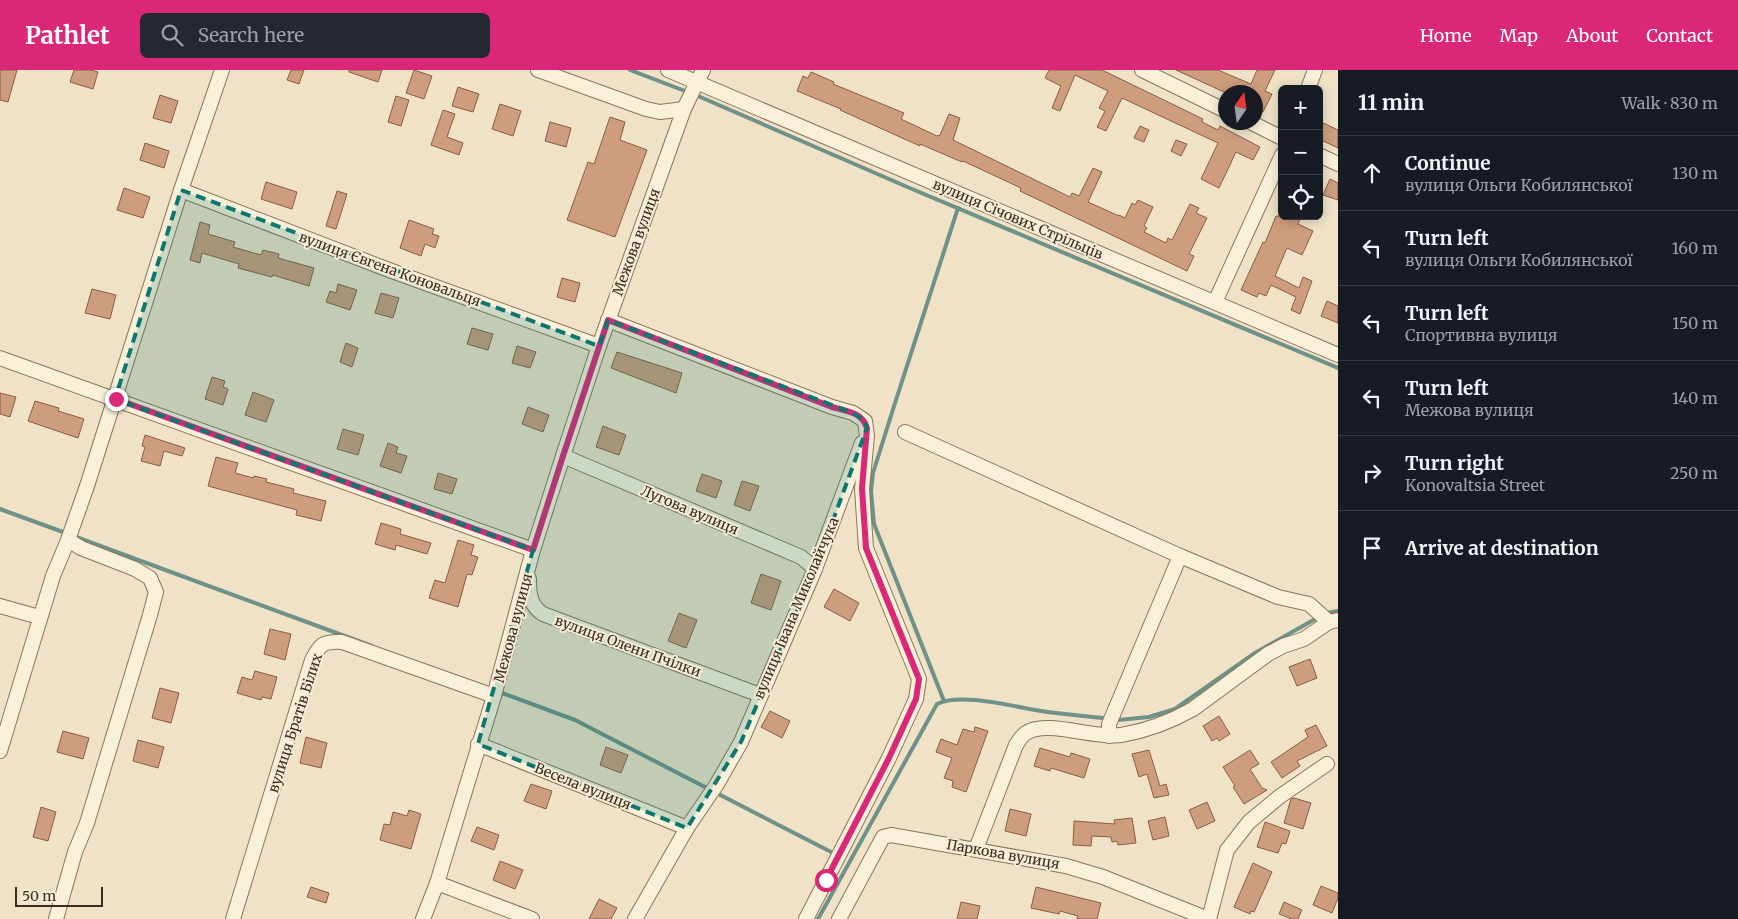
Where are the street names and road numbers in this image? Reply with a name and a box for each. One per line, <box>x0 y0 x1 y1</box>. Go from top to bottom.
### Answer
street label: вулиця Січових Стрільців <box>930 175 1106 263</box>
street label: Межова вулиця <box>608 186 664 298</box>
street label: вулиця Євгена Коновальця <box>297 228 483 310</box>
street label: Лугова вулиця <box>639 481 741 539</box>
street label: вулиця Івана Миколайчука <box>750 514 843 702</box>
street label: Межова вулиця <box>490 571 536 685</box>
street label: вулиця Олени Пчілки <box>552 611 704 681</box>
street label: вулиця Братів Білих <box>264 650 326 795</box>
street label: Весела вулиця <box>532 758 634 814</box>
street label: Паркова вулиця <box>945 835 1061 873</box>

